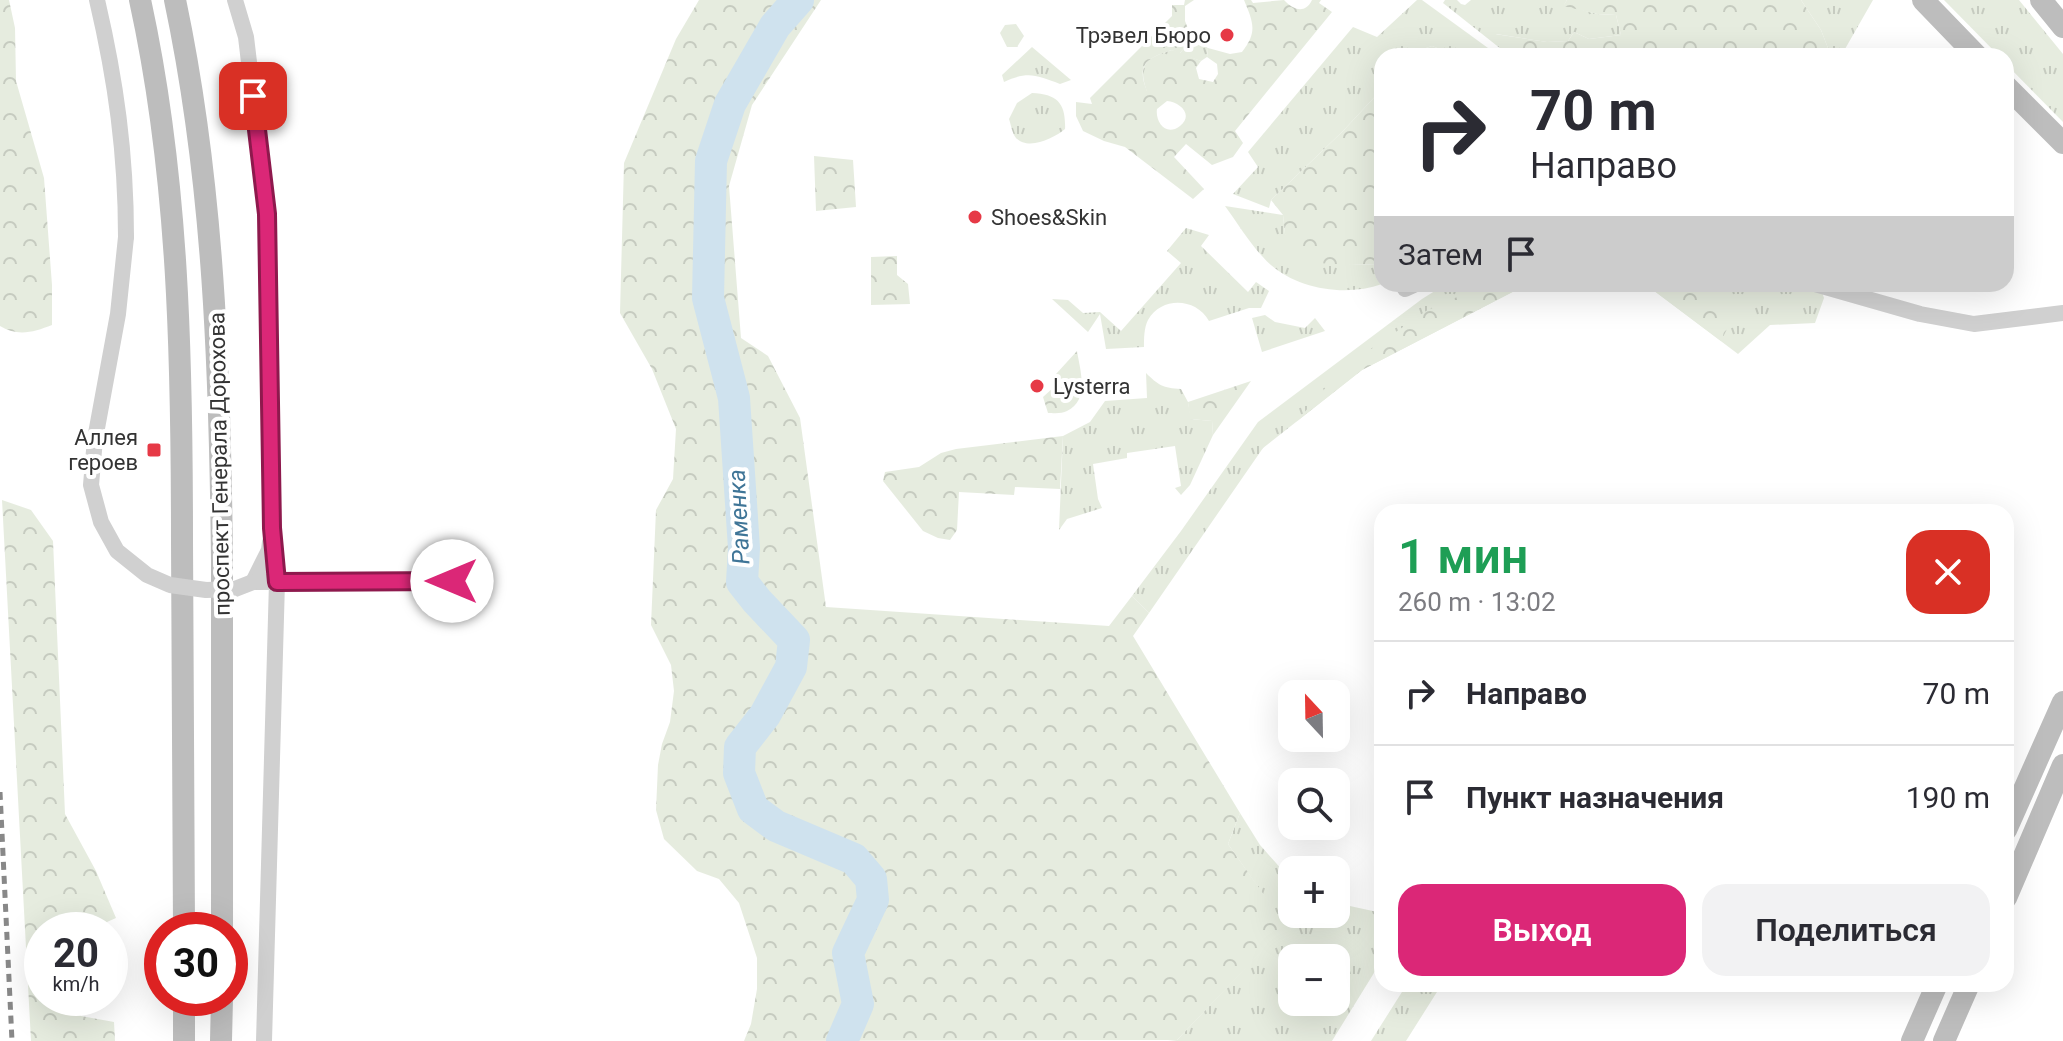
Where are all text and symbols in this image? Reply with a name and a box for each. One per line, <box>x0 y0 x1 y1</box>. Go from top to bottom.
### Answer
place label: Трэвел Бюро <box>1076 23 1211 48</box>
marker: Трэвел Бюро <box>1218 26 1236 44</box>
pin <box>219 62 287 130</box>
icon: arrive <box>231 74 275 118</box>
text: 70 m <box>1530 78 1657 144</box>
icon: right <box>1398 80 1502 184</box>
text: Направо <box>1530 145 1677 187</box>
place label: Shoes&Skin <box>991 205 1107 230</box>
marker: Shoes&Skin <box>966 208 984 226</box>
icon: arrive <box>1499 232 1543 276</box>
text: Затем <box>1398 237 1483 272</box>
street label: проспект Генерала Дорохова <box>204 312 235 616</box>
place label: Lysterra <box>1053 374 1131 399</box>
marker: Lysterra <box>1028 377 1046 395</box>
place label: Аллея героев <box>68 425 138 475</box>
marker: Аллея героев <box>145 441 163 459</box>
water label: Раменка <box>723 469 755 565</box>
text: 1 мин <box>1398 528 1528 585</box>
button: close <box>1906 530 1990 614</box>
position arrow <box>410 539 494 623</box>
text: 260 m · 13:02 <box>1398 587 1556 617</box>
icon: right <box>1398 671 1442 715</box>
text: Направо <box>1466 676 1587 711</box>
text: 70 m <box>1923 676 1990 711</box>
north arrow <box>1278 680 1350 752</box>
map controls <box>1278 680 1350 1016</box>
button: search <box>1278 768 1350 840</box>
icon: arrive <box>1398 775 1442 819</box>
text: Пункт назначения <box>1466 780 1724 815</box>
text: 190 m <box>1906 780 1990 815</box>
button: + <box>1278 856 1350 928</box>
button: Выход <box>1398 884 1686 976</box>
button: Поделиться <box>1702 884 1990 976</box>
speed limit sign: 30 <box>144 912 248 1016</box>
text: 20 <box>53 930 99 977</box>
button: − <box>1278 944 1350 1016</box>
text: km/h <box>53 972 99 996</box>

